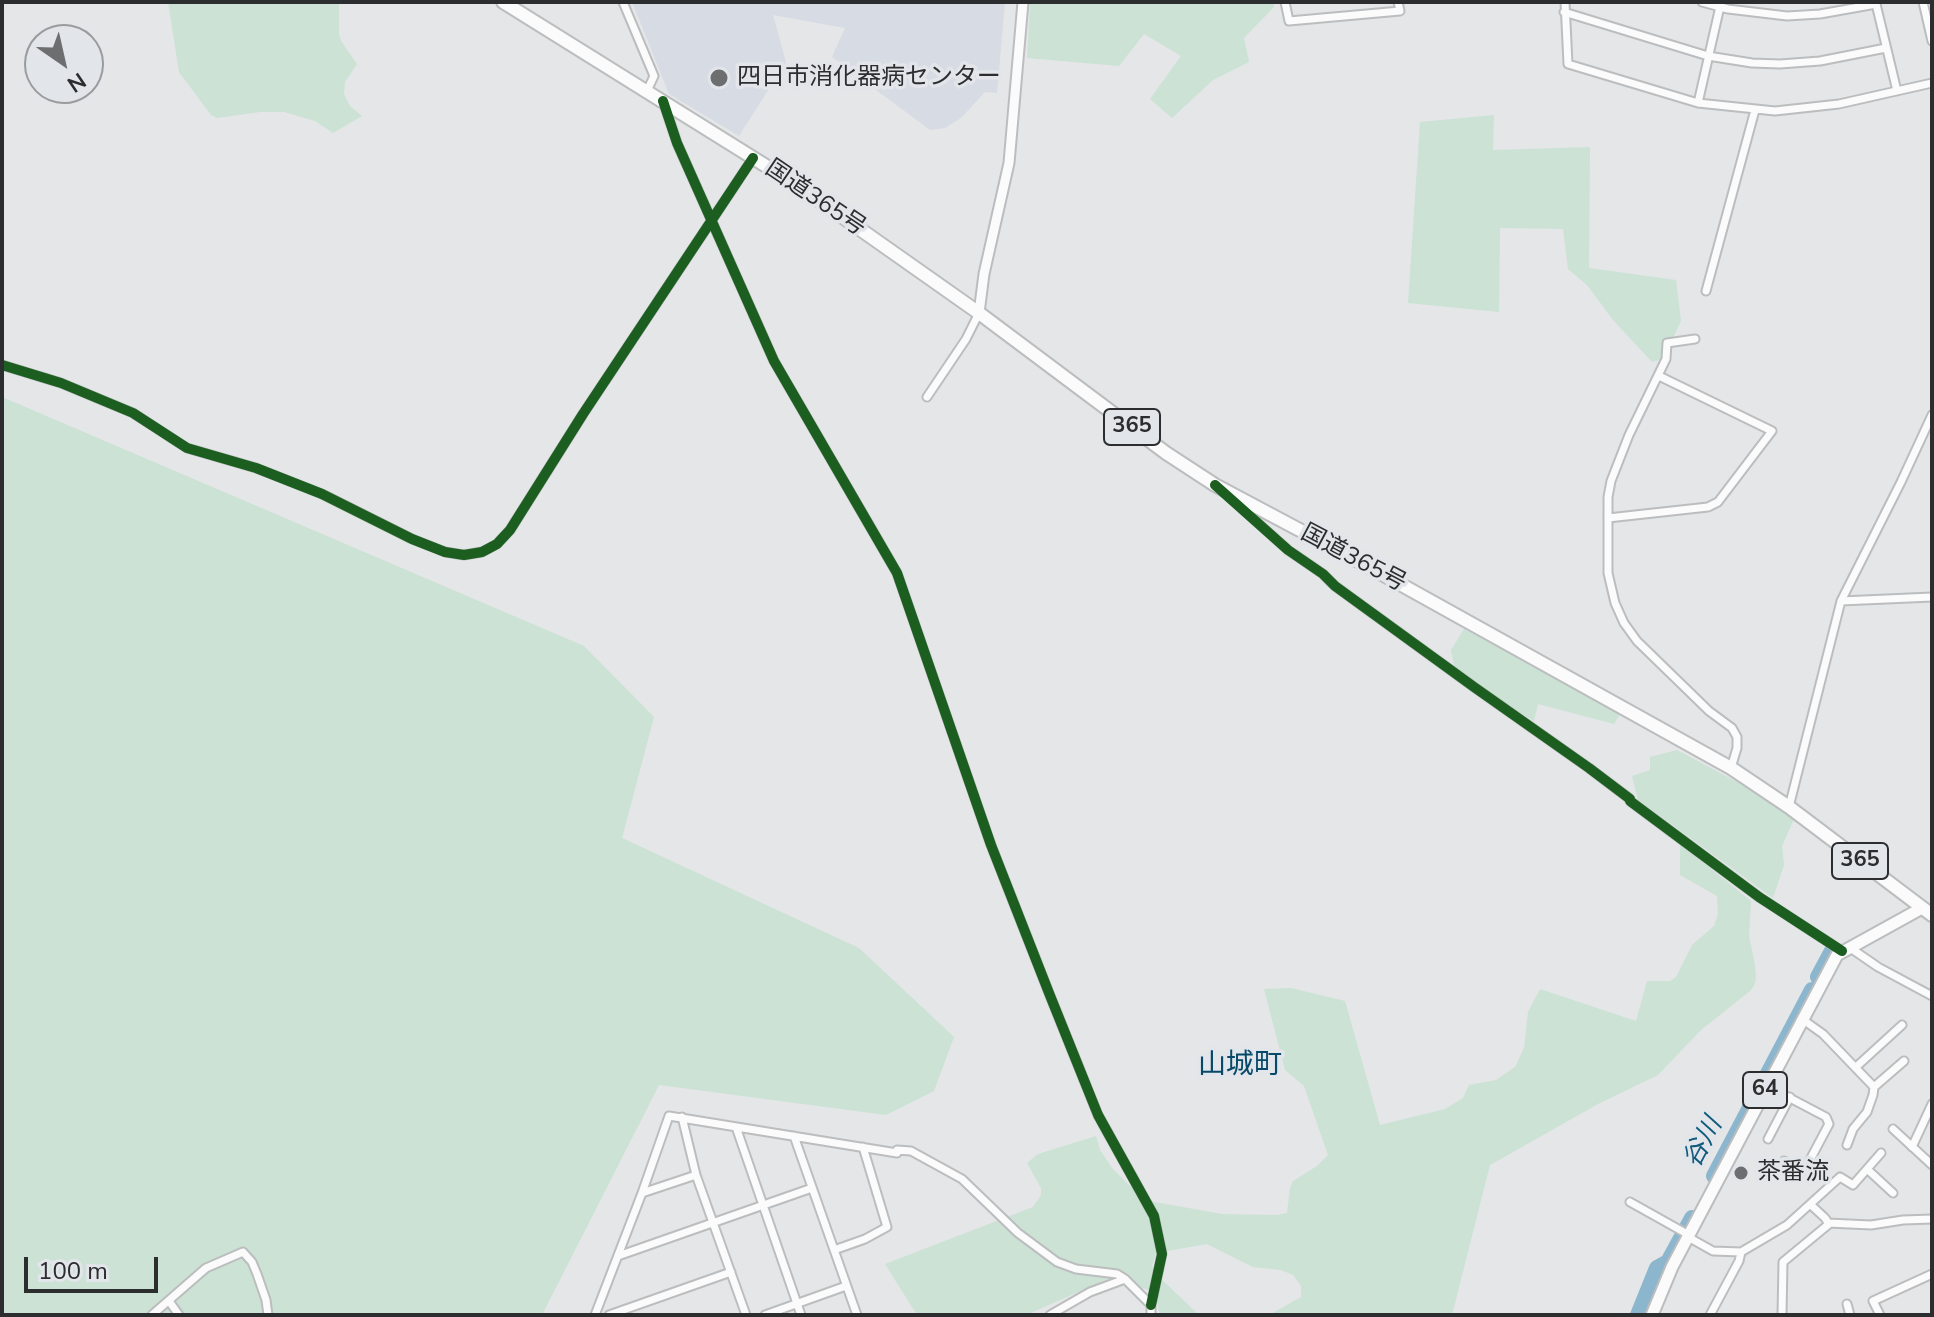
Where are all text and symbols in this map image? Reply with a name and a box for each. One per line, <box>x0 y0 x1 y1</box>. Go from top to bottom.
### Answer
north arrow <box>24 24 104 104</box>
place label: 四日市消化器病センター <box>737 64 1001 92</box>
text: N <box>61 65 92 99</box>
marker: 四日市消化器病センター <box>708 67 730 89</box>
street label: 国道365号 <box>759 155 871 243</box>
road number: 365 <box>1104 409 1160 445</box>
street label: 国道365号 <box>1295 519 1411 599</box>
road number: 365 <box>1832 843 1888 879</box>
district label: 山城町 <box>1198 1049 1282 1083</box>
road number: 64 <box>1743 1072 1787 1108</box>
water label: 谷川 <box>1678 1113 1730 1173</box>
place label: 茶番流 <box>1757 1159 1829 1187</box>
marker: 茶番流 <box>1732 1164 1750 1182</box>
scale bar <box>28 1241 162 1291</box>
text: 100 m <box>38 1255 108 1287</box>

